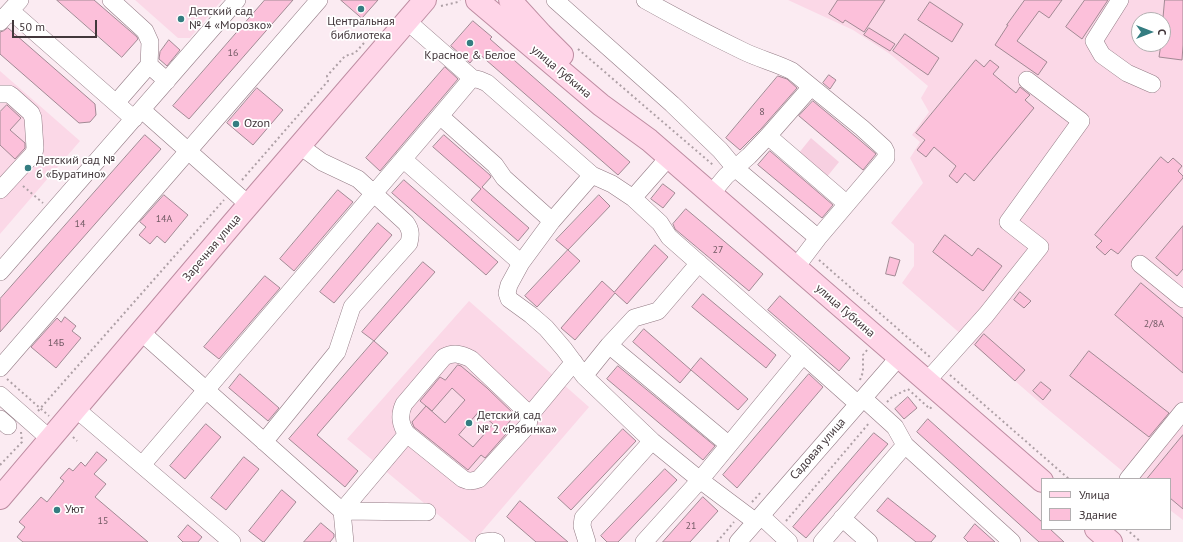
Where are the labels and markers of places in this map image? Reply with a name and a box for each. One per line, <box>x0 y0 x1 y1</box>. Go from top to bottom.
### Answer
marker: Центральная библиотека <box>356 4 366 14</box>
place label: Детский сад № 4 «Морозко» <box>189 5 272 33</box>
marker: Детский сад № 4 «Морозко» <box>176 14 186 24</box>
place label: Центральная библиотека <box>327 15 395 43</box>
marker: Красное & Белое <box>465 38 475 48</box>
place label: Красное & Белое <box>424 49 516 63</box>
place label: Ozon <box>244 117 270 131</box>
marker: Ozon <box>231 119 241 129</box>
place label: Детский сад № 6 «Буратино» <box>36 154 115 182</box>
marker: Детский сад № 6 «Буратино» <box>23 163 33 173</box>
place label: Детский сад № 2 «Рябинка» <box>477 409 557 437</box>
marker: Детский сад № 2 «Рябинка» <box>464 418 474 428</box>
place label: Уют <box>65 503 84 517</box>
marker: Уют <box>52 505 62 515</box>

